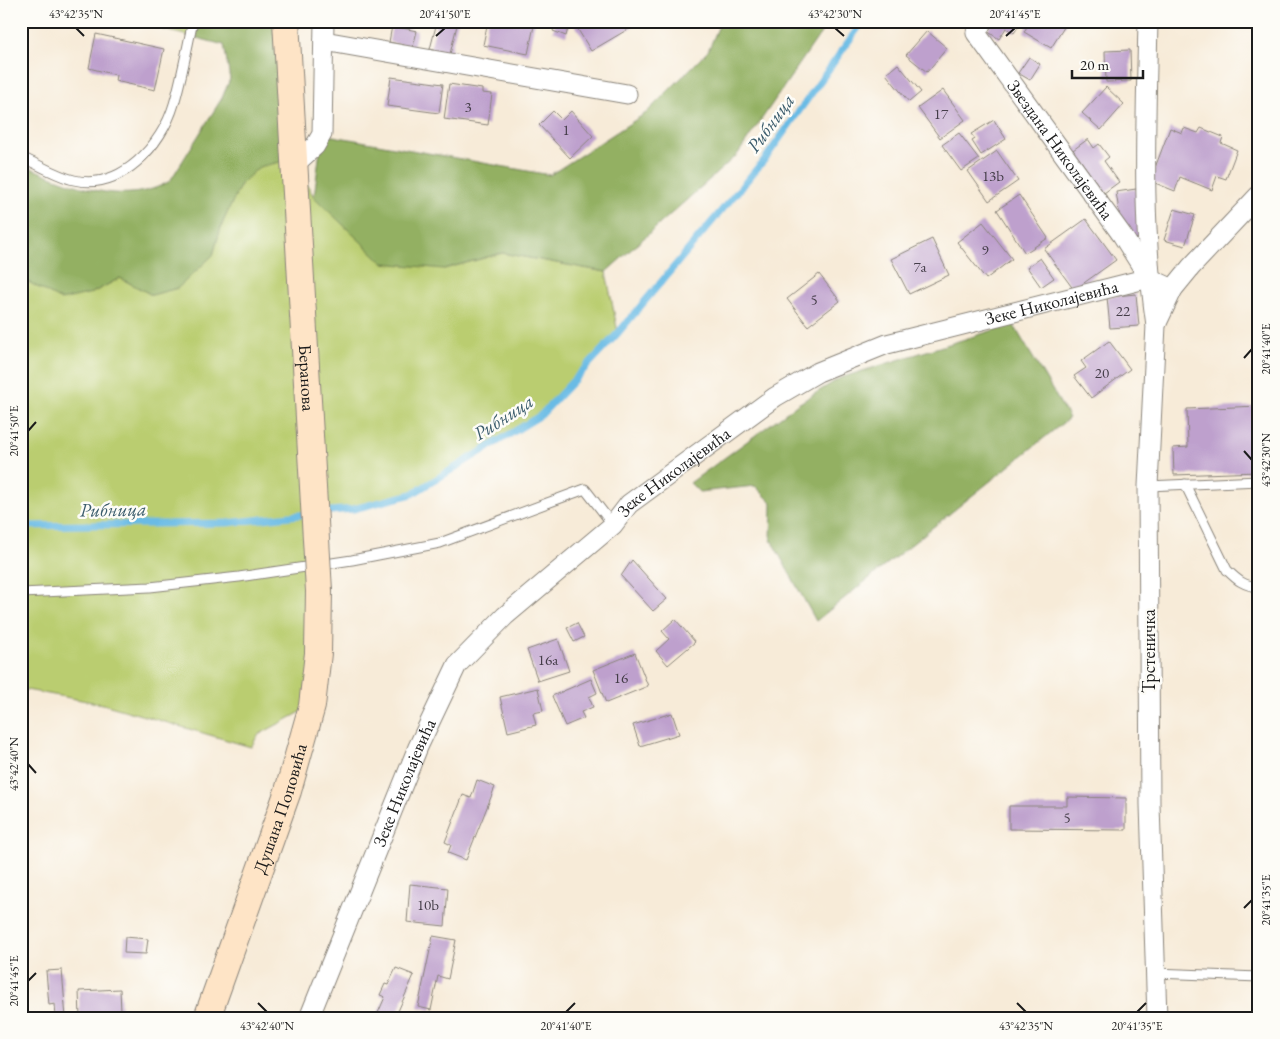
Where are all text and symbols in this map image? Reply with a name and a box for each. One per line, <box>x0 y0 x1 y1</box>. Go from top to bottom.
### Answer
text: 43°42'35"N <box>49 6 103 22</box>
text: 20°41'50"E <box>419 6 471 22</box>
text: 43°42'30"N <box>808 6 862 22</box>
text: 20°41'45"E <box>989 6 1041 22</box>
scale bar <box>1072 48 1144 80</box>
text: 20 m <box>1080 55 1109 74</box>
street label: Звездана Николајевића <box>1002 75 1120 225</box>
water label: Рибница <box>741 89 800 158</box>
house number: 3 <box>464 97 472 116</box>
house number: 17 <box>934 104 949 123</box>
house number: 1 <box>562 120 570 139</box>
house number: 13b <box>982 166 1004 185</box>
house number: 9 <box>981 240 989 259</box>
house number: 7a <box>913 257 927 276</box>
street label: Зеке Николајевића <box>982 274 1121 330</box>
house number: 5 <box>810 290 818 309</box>
house number: 22 <box>1116 301 1131 320</box>
text: 20°41'40"E <box>1258 323 1274 375</box>
street label: Беранова <box>294 344 321 413</box>
house number: 20 <box>1095 363 1109 382</box>
water label: Рибница <box>468 389 538 446</box>
text: 20°41'50"E <box>6 405 22 457</box>
street label: Зеке Николајевића <box>611 421 735 521</box>
text: 43°42'30"N <box>1258 433 1274 487</box>
water label: Рибница <box>79 496 147 523</box>
street label: Трстеничка <box>1137 608 1160 693</box>
house number: 16a <box>538 650 558 669</box>
house number: 16 <box>614 668 628 687</box>
street label: Зеке Николајевића <box>367 714 441 850</box>
text: 43°42'40"N <box>6 737 22 791</box>
street label: Душана Поповића <box>247 740 312 877</box>
house number: 5 <box>1063 808 1071 827</box>
text: 20°41'35"E <box>1258 874 1274 926</box>
house number: 10b <box>417 895 439 914</box>
text: 20°41'45"E <box>6 955 22 1007</box>
text: 43°42'40"N <box>240 1018 294 1034</box>
text: 20°41'40"E <box>540 1018 592 1034</box>
text: 43°42'35"N <box>999 1018 1053 1034</box>
text: 20°41'35"E <box>1111 1018 1163 1034</box>

